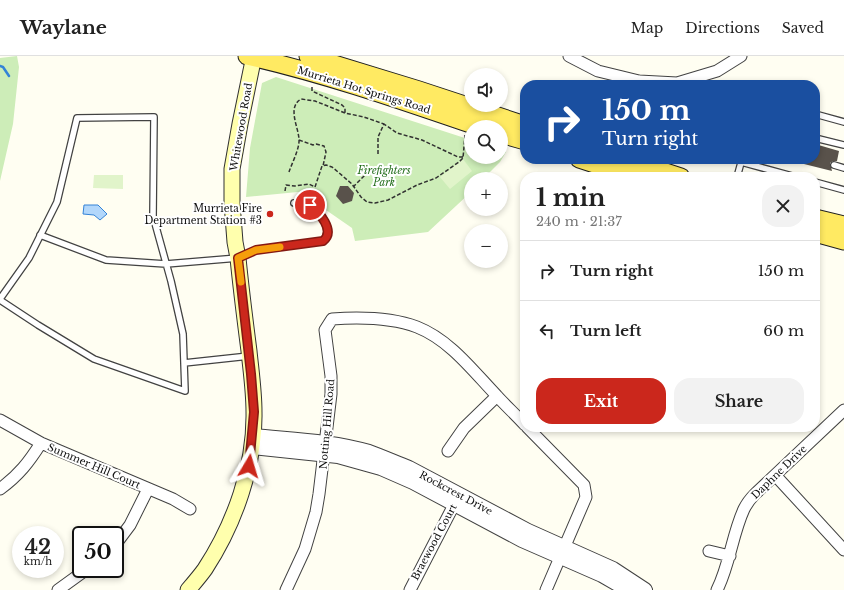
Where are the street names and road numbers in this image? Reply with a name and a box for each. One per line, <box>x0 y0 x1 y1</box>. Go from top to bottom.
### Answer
street label: Murrieta Hot Springs Road <box>296 64 432 117</box>
street label: Whitewood Road <box>227 82 255 173</box>
street label: Notting Hill Road <box>317 378 337 470</box>
street label: Summer Hill Court <box>46 441 143 492</box>
street label: Daphne Drive <box>749 442 810 502</box>
street label: Rockcrest Drive <box>417 468 495 518</box>
street label: Braewood Court <box>408 501 460 582</box>

